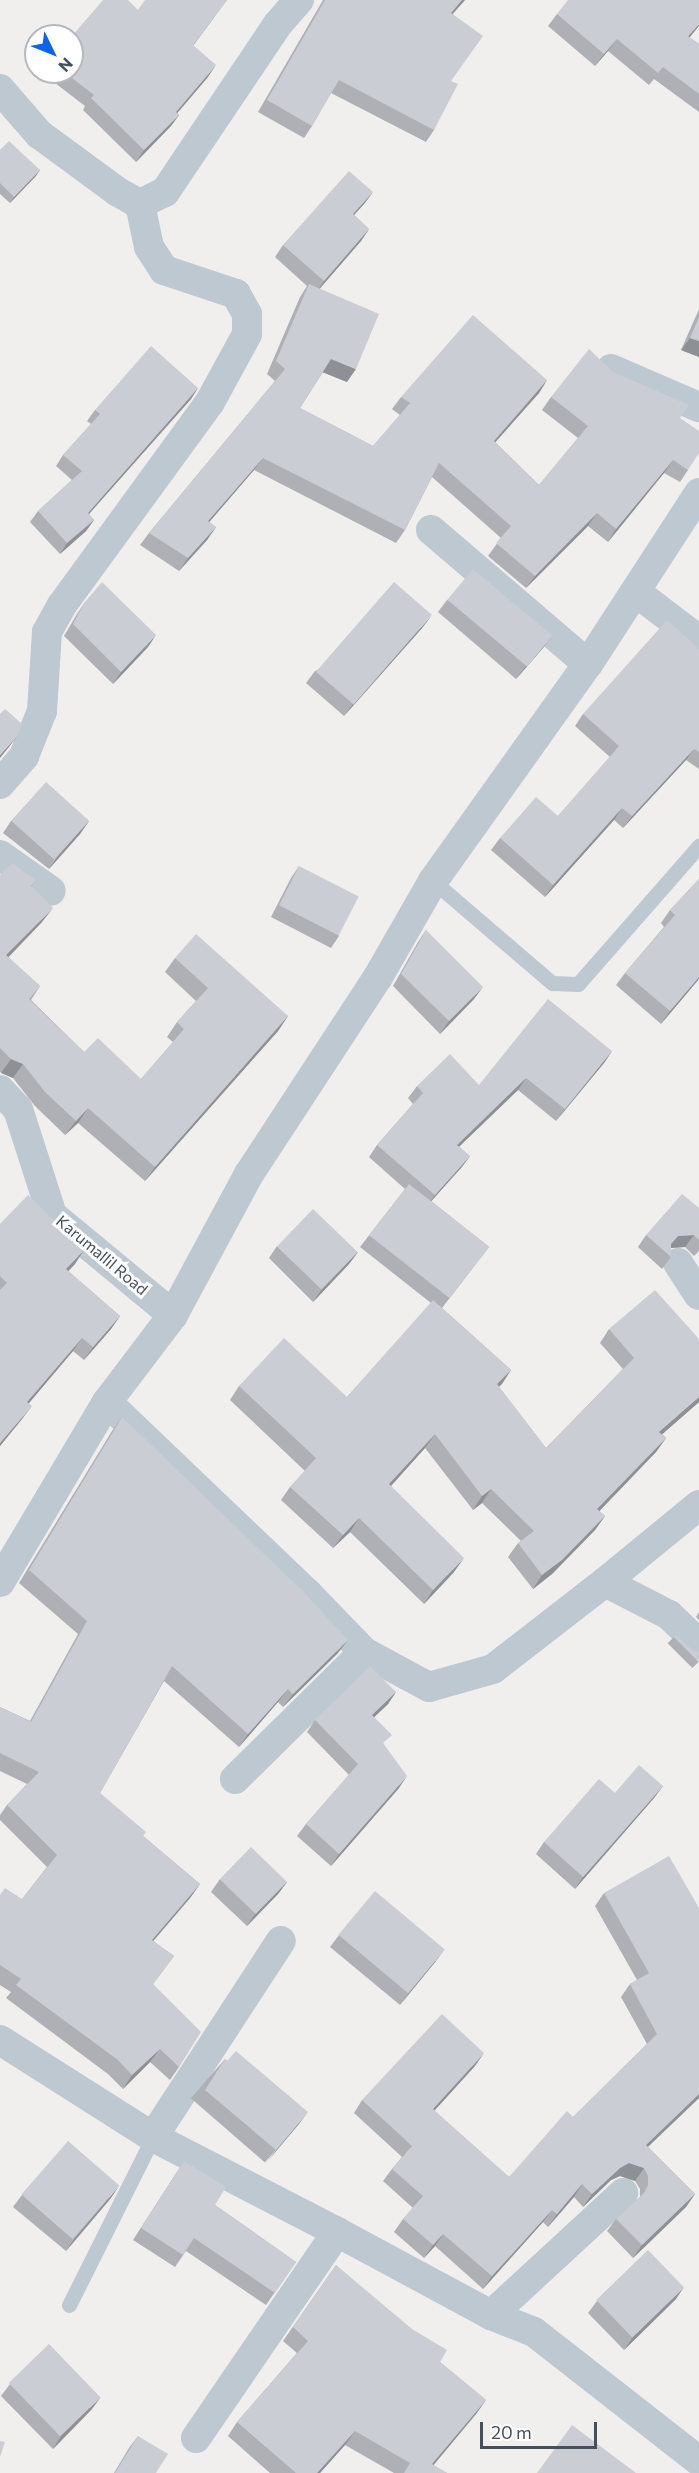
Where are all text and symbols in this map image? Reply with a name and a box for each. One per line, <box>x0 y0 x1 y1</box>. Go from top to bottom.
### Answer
north arrow <box>24 24 84 84</box>
text: N <box>55 54 77 76</box>
street label: Karumallil Road <box>52 1211 152 1299</box>
scale bar <box>483 2410 600 2448</box>
text: 20 m <box>491 2421 532 2443</box>

